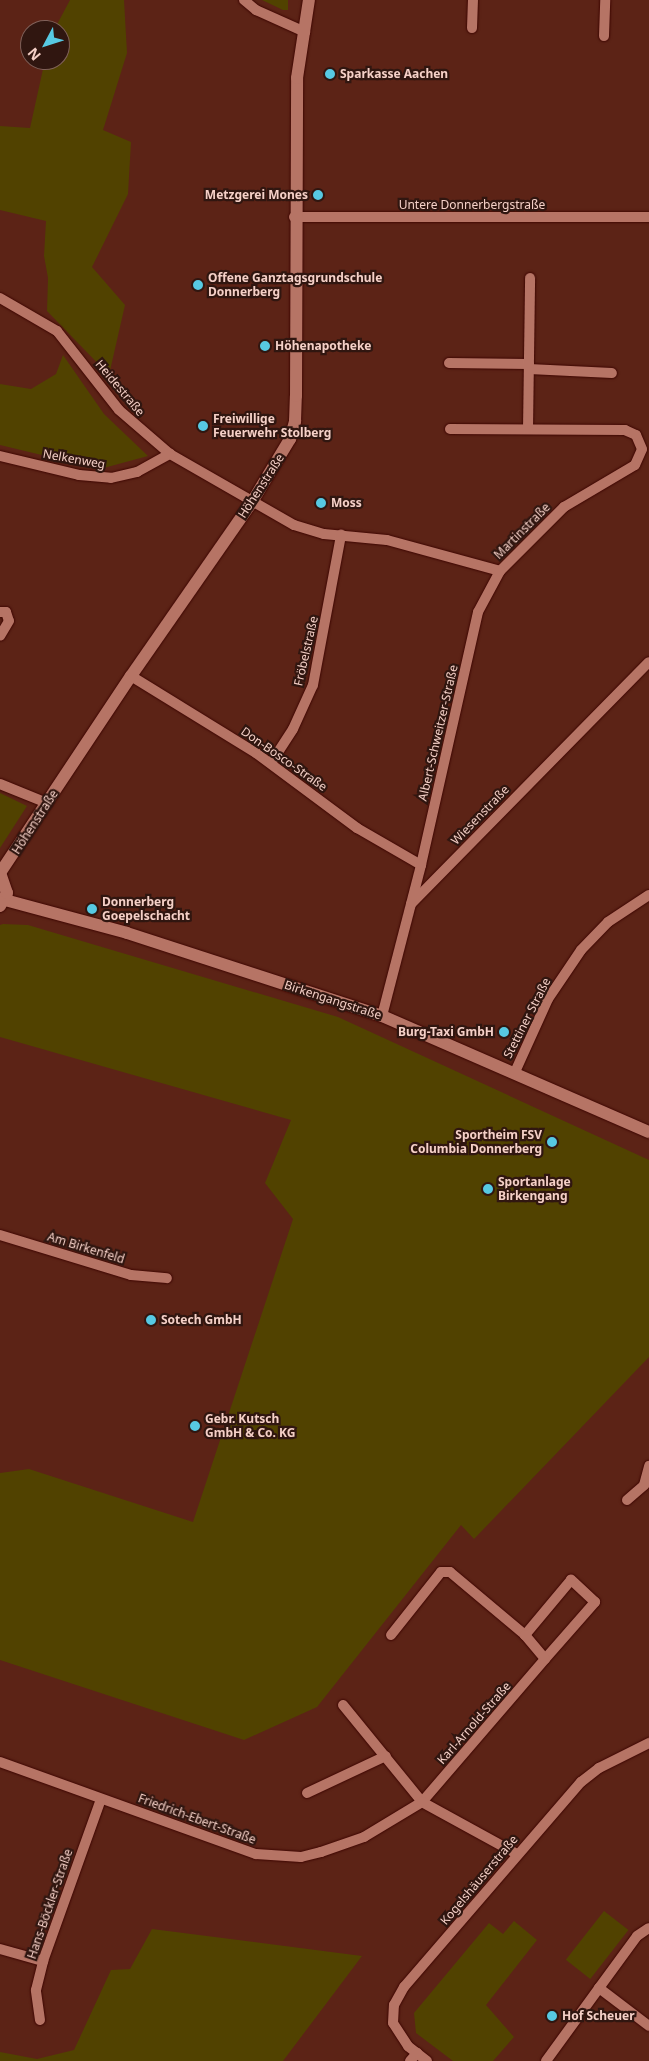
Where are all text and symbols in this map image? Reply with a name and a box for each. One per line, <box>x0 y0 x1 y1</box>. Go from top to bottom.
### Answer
north arrow <box>20 20 70 70</box>
text: N <box>23 44 45 65</box>
place label: Sparkasse Aachen <box>340 67 448 81</box>
marker: Sparkasse Aachen <box>324 68 336 80</box>
place label: Metzgerei Mones <box>205 188 308 202</box>
marker: Metzgerei Mones <box>312 189 324 201</box>
street label: Untere Donnerbergstraße <box>399 198 545 212</box>
place label: Offene Ganztagsgrundschule Donnerberg <box>208 271 382 299</box>
marker: Offene Ganztagsgrundschule Donnerberg <box>192 279 204 291</box>
place label: Höhenapotheke <box>275 339 371 353</box>
marker: Höhenapotheke <box>259 340 271 352</box>
street label: Heidestraße <box>92 357 148 419</box>
place label: Freiwillige Feuerwehr Stolberg <box>213 412 331 440</box>
marker: Freiwillige Feuerwehr Stolberg <box>197 420 209 432</box>
street label: Nelkenweg <box>42 446 106 472</box>
street label: Höhenstraße <box>235 451 287 521</box>
place label: Moss <box>331 496 362 510</box>
marker: Moss <box>315 497 327 509</box>
street label: Martinstraße <box>491 500 553 562</box>
street label: Fröbelstraße <box>291 615 321 687</box>
street label: Albert-Schweitzer-Straße <box>415 663 461 803</box>
street label: Don-Bosco-Straße <box>238 724 330 794</box>
street label: Wiesenstraße <box>448 782 512 848</box>
street label: Höhenstraße <box>9 787 61 857</box>
place label: Donnerberg Goepelschacht <box>102 895 190 923</box>
marker: Donnerberg Goepelschacht <box>86 903 98 915</box>
street label: Stettiner Straße <box>501 975 553 1061</box>
street label: Birkengangstraße <box>283 978 383 1022</box>
place label: Burg-Taxi GmbH <box>398 1025 494 1039</box>
marker: Burg-Taxi GmbH <box>498 1026 510 1038</box>
place label: Sportheim FSV Columbia Donnerberg <box>410 1128 542 1156</box>
marker: Sportheim FSV Columbia Donnerberg <box>546 1136 558 1148</box>
place label: Sportanlage Birkengang <box>498 1175 571 1203</box>
marker: Sportanlage Birkengang <box>482 1183 494 1195</box>
street label: Am Birkenfeld <box>46 1229 126 1267</box>
place label: Sotech GmbH <box>161 1313 242 1327</box>
marker: Sotech GmbH <box>145 1314 157 1326</box>
place label: Gebr. Kutsch GmbH & Co. KG <box>205 1412 296 1440</box>
marker: Gebr. Kutsch GmbH & Co. KG <box>189 1420 201 1432</box>
street label: Karl-Arnold-Straße <box>434 1679 514 1767</box>
street label: Friedrich-Ebert-Straße <box>136 1791 258 1847</box>
street label: Kogelshäuserstraße <box>437 1832 521 1928</box>
street label: Hans-Böckler-Straße <box>24 1847 76 1961</box>
place label: Hof Scheuer <box>562 2009 635 2023</box>
marker: Hof Scheuer <box>546 2010 558 2022</box>

